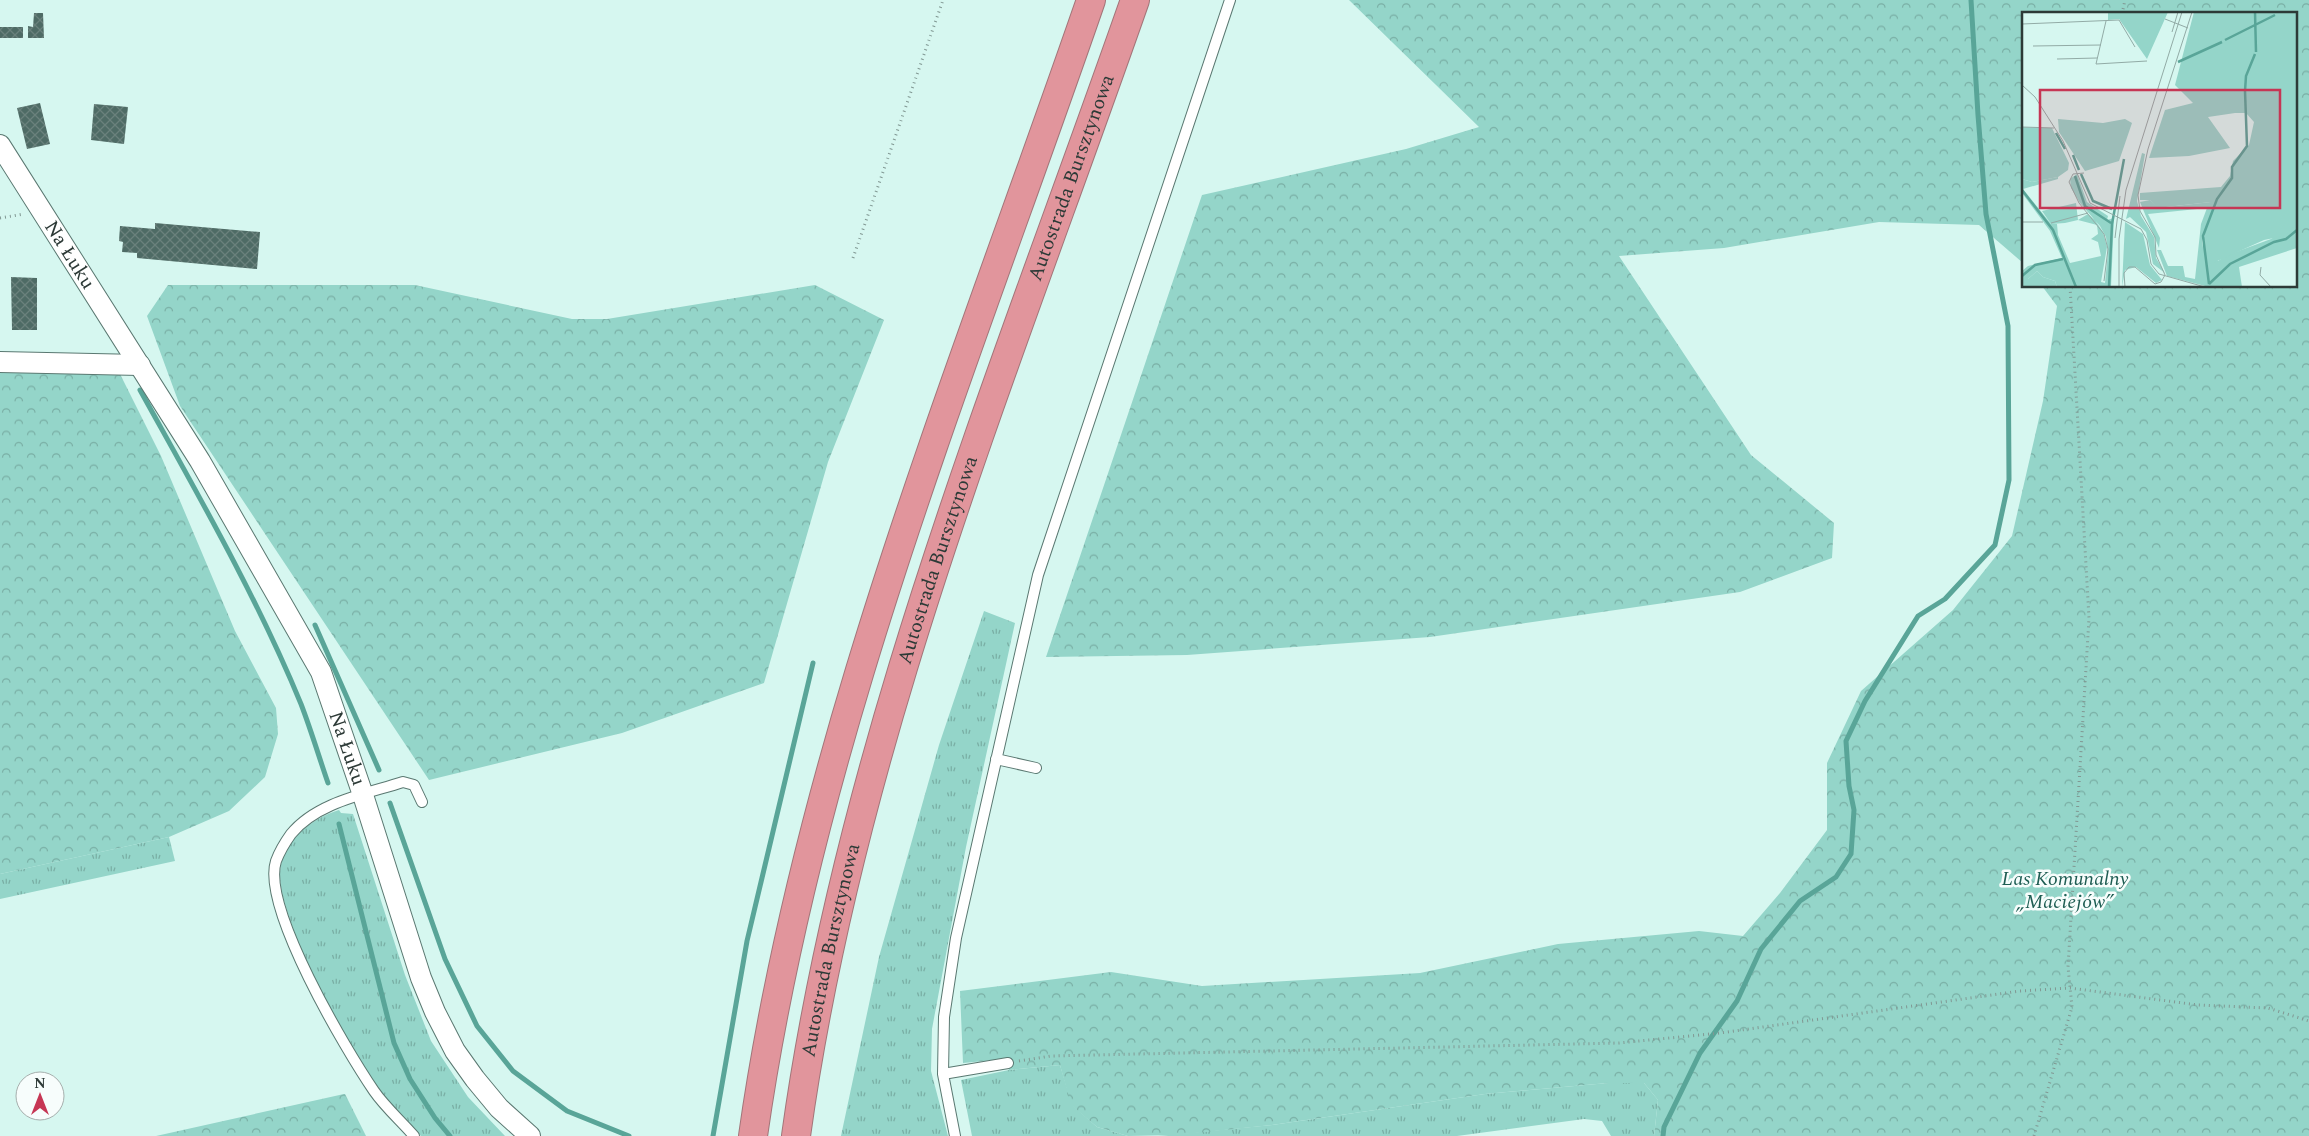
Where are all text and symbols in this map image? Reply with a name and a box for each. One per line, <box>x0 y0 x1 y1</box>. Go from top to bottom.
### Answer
inset map <box>2022 12 2296 288</box>
street label: Autostrada Bursztynowa <box>1020 70 1123 285</box>
street label: Na Łuku <box>36 214 103 295</box>
street label: Autostrada Bursztynowa <box>890 452 986 668</box>
street label: Na Łuku <box>321 707 374 790</box>
street label: Autostrada Bursztynowa <box>793 840 868 1059</box>
park label: Las Komunalny „Maciejów” <box>2002 864 2128 917</box>
north arrow <box>15 1071 65 1121</box>
text: N <box>34 1073 46 1094</box>

